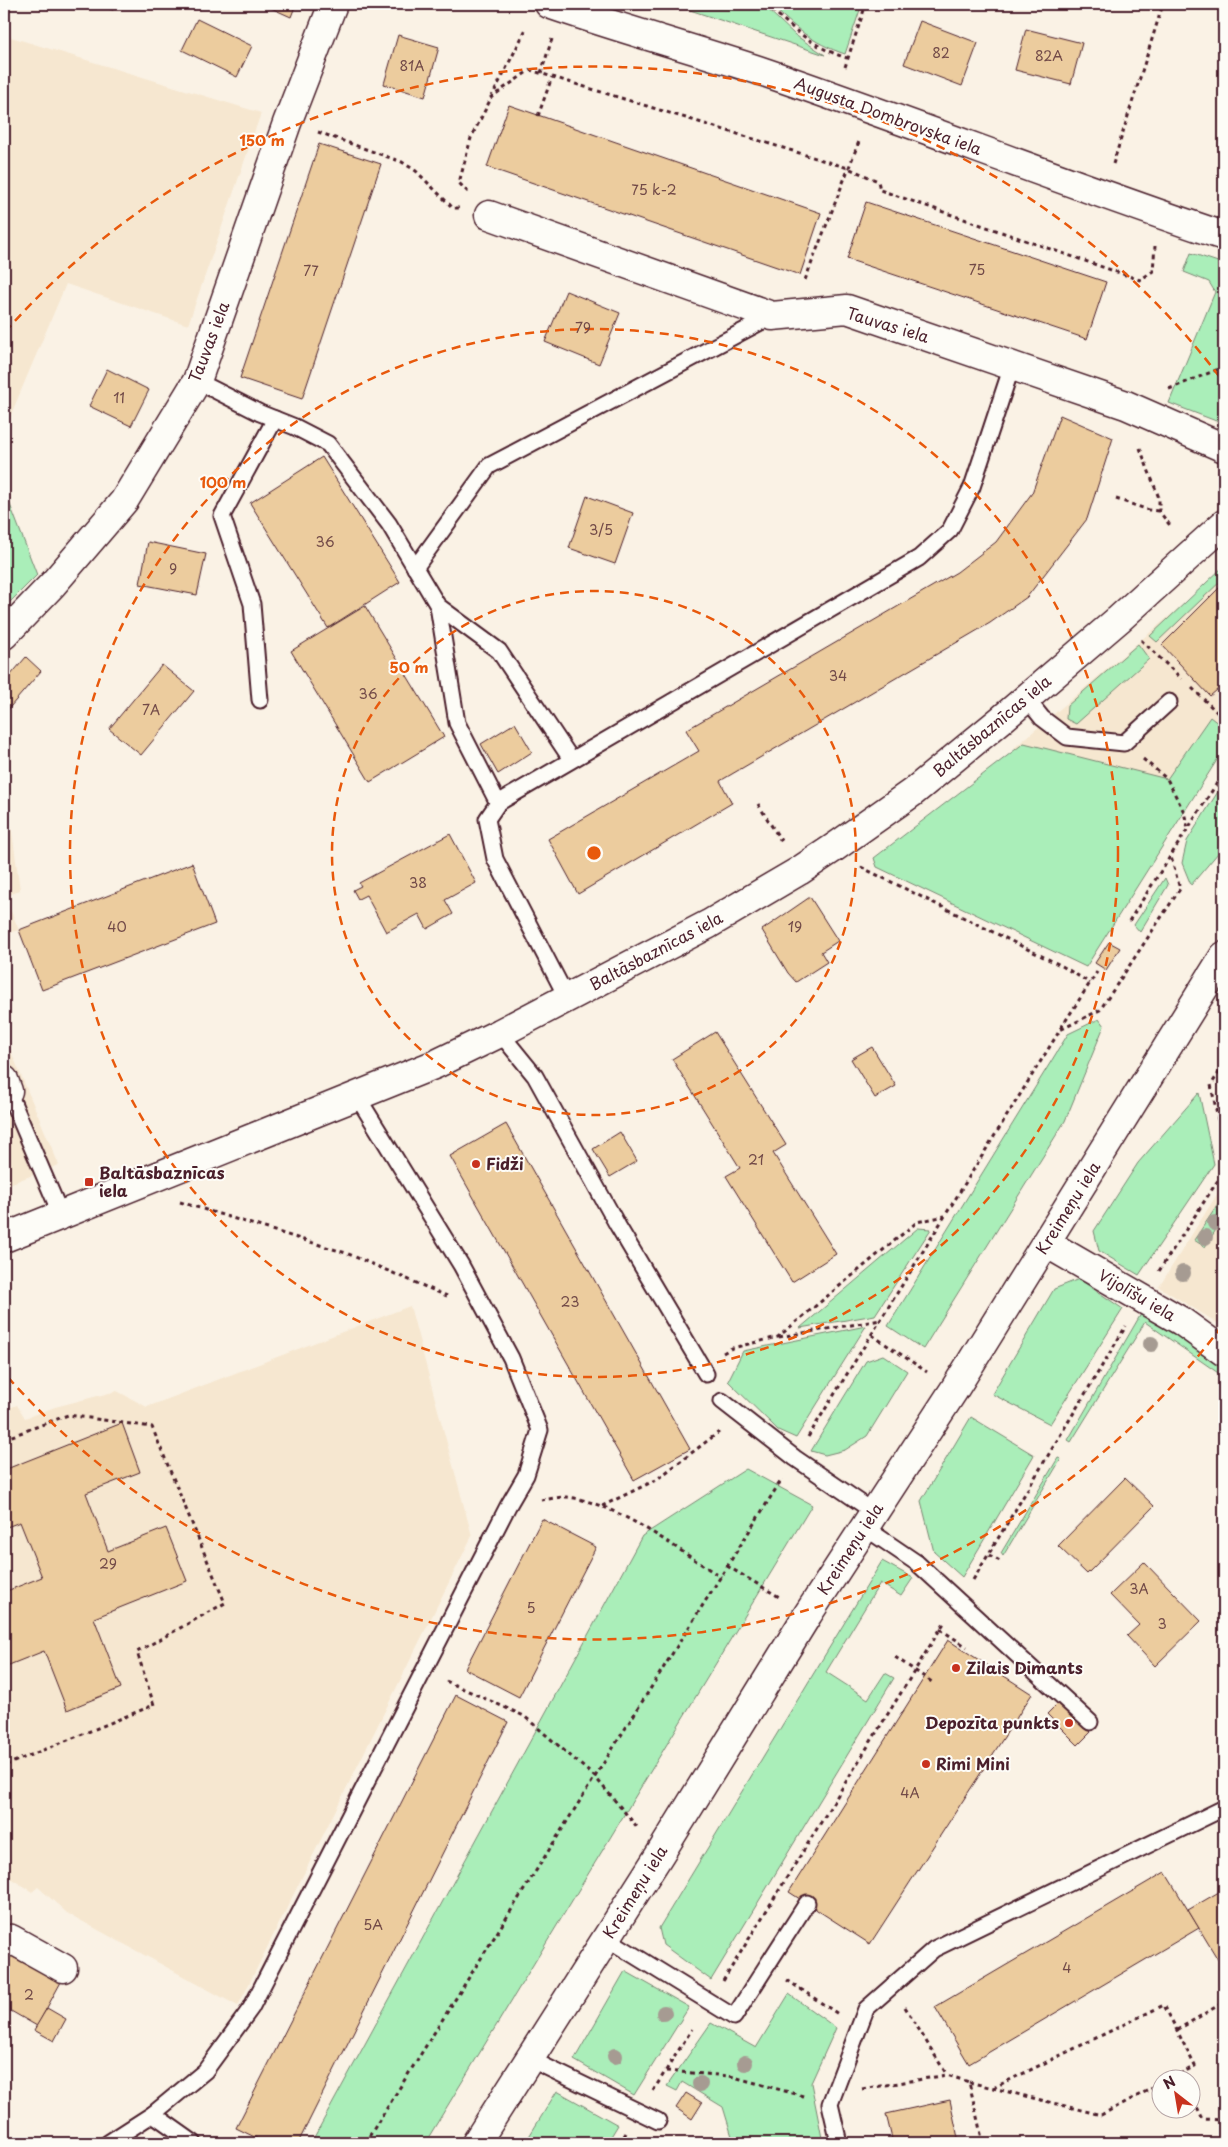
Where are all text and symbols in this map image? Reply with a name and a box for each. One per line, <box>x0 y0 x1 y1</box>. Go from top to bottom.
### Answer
house number: 82 <box>932 42 950 63</box>
house number: 82A <box>1035 45 1063 66</box>
house number: 81A <box>399 55 425 76</box>
street label: Augusta Dombrovska iela <box>791 70 985 160</box>
text: 150 m <box>239 128 285 151</box>
house number: 75 k-2 <box>631 179 677 200</box>
house number: 75 <box>969 259 985 280</box>
house number: 77 <box>303 260 319 281</box>
street label: Tauvas iela <box>182 298 235 386</box>
street label: Tauvas iela <box>844 300 932 348</box>
house number: 79 <box>575 317 591 338</box>
house number: 11 <box>113 387 125 408</box>
text: 100 m <box>200 470 246 493</box>
house number: 3/5 <box>589 519 613 540</box>
house number: 36 <box>315 531 335 552</box>
house number: 9 <box>169 558 177 579</box>
text: 50 m <box>390 655 428 678</box>
house number: 34 <box>829 665 847 686</box>
street label: Baltāsbaznīcas iela <box>927 669 1056 782</box>
house number: 36 <box>358 683 378 704</box>
house number: 7A <box>142 699 160 720</box>
centre of rings <box>585 844 603 862</box>
house number: 38 <box>409 872 427 893</box>
street label: Baltāsbaznīcas iela <box>585 905 726 995</box>
house number: 40 <box>107 916 127 937</box>
house number: 19 <box>788 916 802 937</box>
house number: 21 <box>748 1149 764 1170</box>
place label: Fidži <box>486 1151 524 1175</box>
street label: Kreimeņu iela <box>1029 1156 1105 1259</box>
marker: Fidži <box>470 1158 482 1170</box>
place label: Baltāsbaznīcas iela <box>99 1160 225 1202</box>
marker: Baltāsbaznīcas iela <box>83 1176 95 1188</box>
street label: Vijolīšu iela <box>1094 1262 1181 1326</box>
house number: 23 <box>561 1291 579 1312</box>
street label: Kreimeņu iela <box>810 1498 888 1599</box>
house number: 29 <box>99 1553 117 1574</box>
house number: 3A <box>1129 1578 1149 1599</box>
house number: 5 <box>526 1597 536 1618</box>
house number: 3 <box>1157 1613 1167 1634</box>
place label: Zilais Dimants <box>966 1655 1083 1679</box>
marker: Zilais Dimants <box>950 1662 962 1674</box>
place label: Depozīta punkts <box>925 1710 1059 1734</box>
marker: Depozīta punkts <box>1063 1717 1075 1729</box>
place label: Rimi Mini <box>936 1751 1010 1775</box>
marker: Rimi Mini <box>920 1758 932 1770</box>
house number: 4A <box>900 1782 920 1803</box>
street label: Kreimeņu iela <box>596 1840 672 1943</box>
house number: 5A <box>363 1914 383 1935</box>
house number: 4 <box>1062 1957 1072 1978</box>
house number: 2 <box>24 1984 34 2005</box>
north arrow <box>1150 2070 1200 2120</box>
text: N <box>1159 2071 1179 2094</box>

